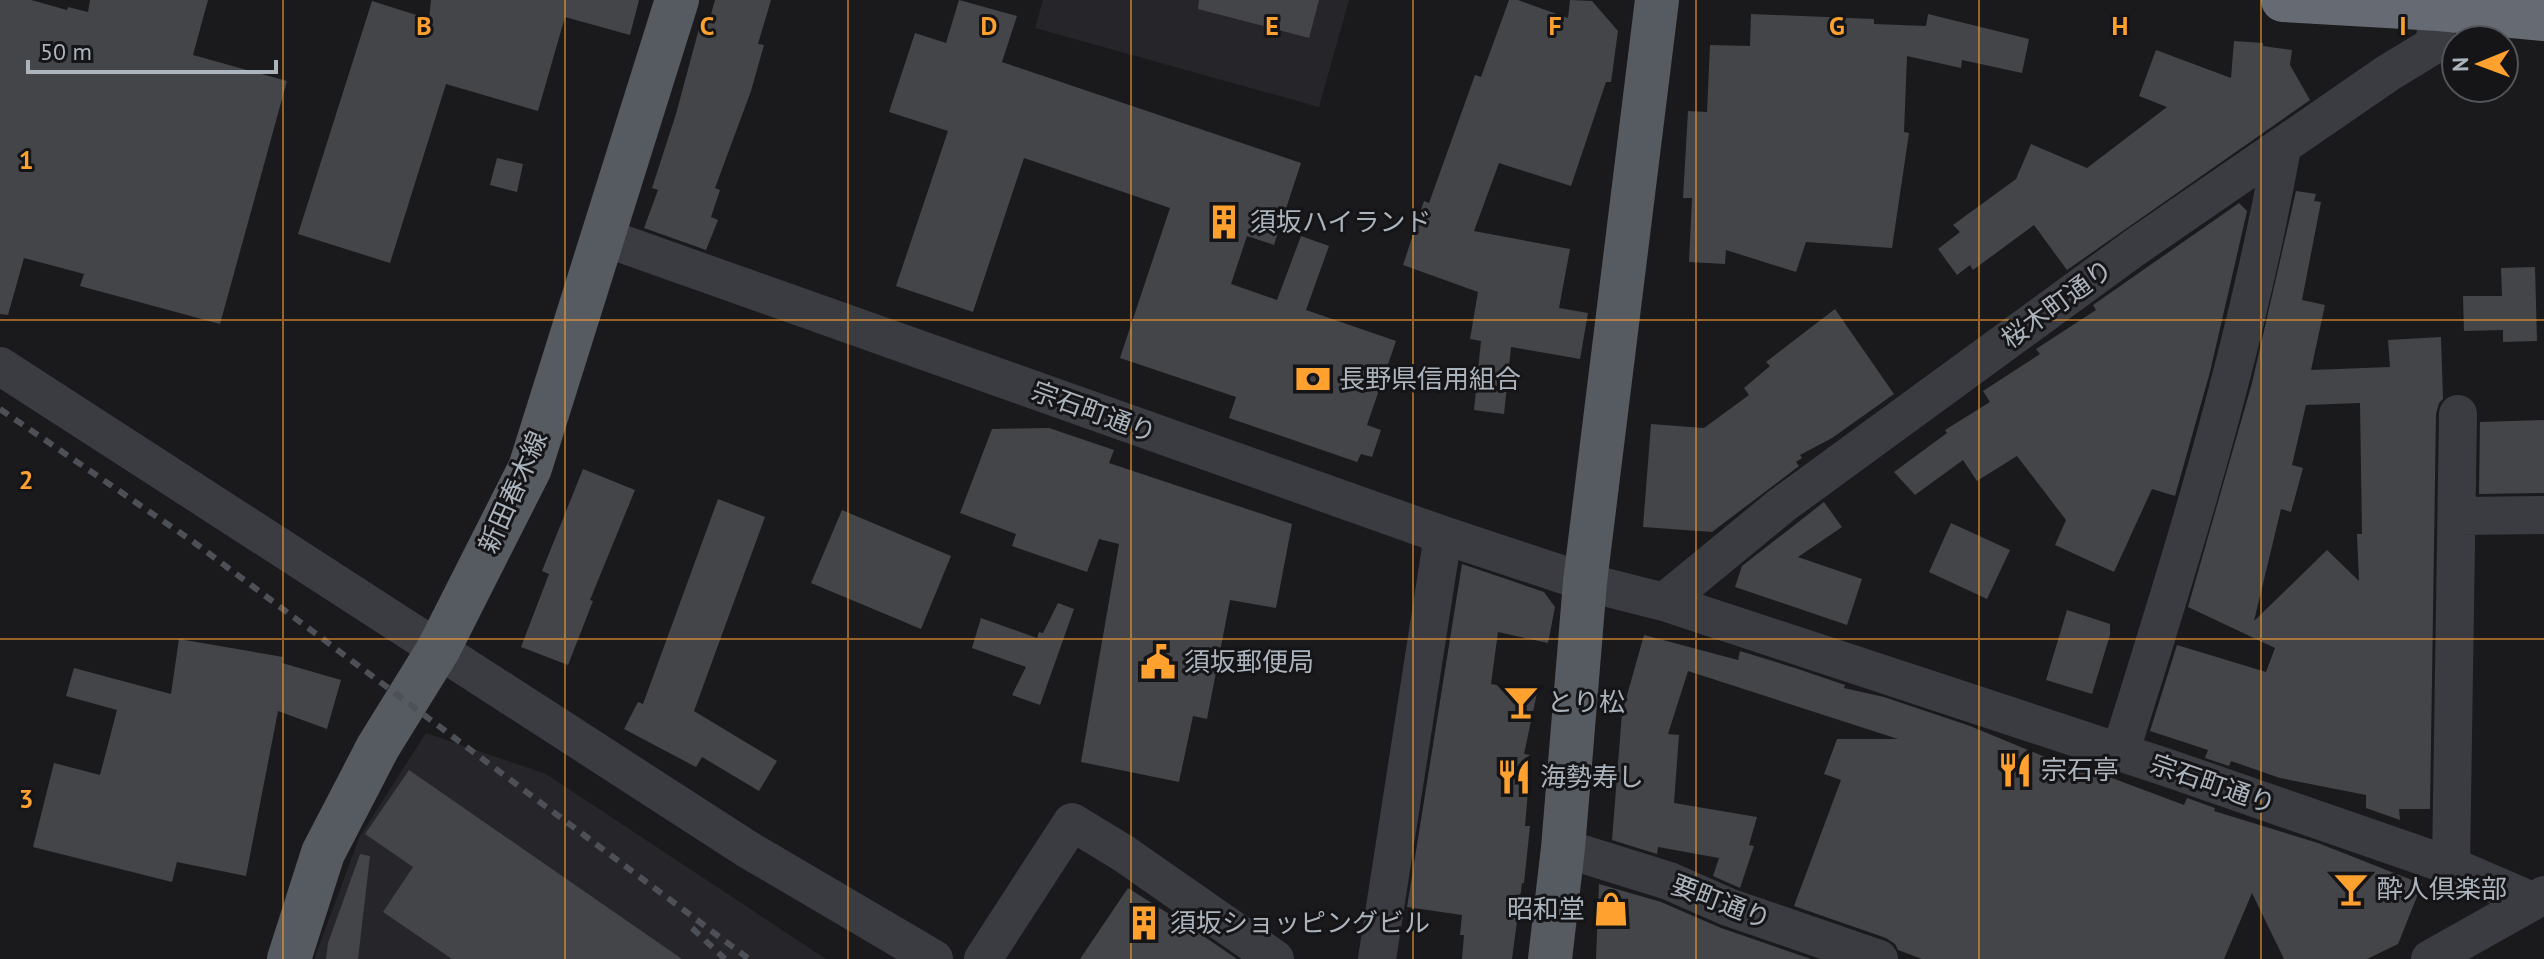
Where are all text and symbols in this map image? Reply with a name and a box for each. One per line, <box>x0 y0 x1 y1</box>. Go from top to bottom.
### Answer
text: B <box>416 9 432 42</box>
text: C <box>700 9 714 42</box>
text: D <box>981 9 997 42</box>
text: E <box>1265 9 1279 42</box>
text: F <box>1548 9 1562 42</box>
text: G <box>1829 9 1845 42</box>
text: H <box>2112 9 2128 42</box>
text: I <box>2399 9 2407 42</box>
scale bar <box>28 24 276 74</box>
north arrow <box>2440 24 2520 104</box>
text: 50 m <box>40 36 92 67</box>
text: N <box>2446 57 2474 72</box>
text: 1 <box>19 143 33 176</box>
building icon: 須坂ハイランド <box>1205 203 1243 241</box>
place label: 須坂ハイランド <box>1250 205 1431 238</box>
street label: 桜木町通り <box>1994 252 2119 355</box>
bank icon: 長野県信用組合 <box>1294 360 1332 398</box>
place label: 長野県信用組合 <box>1339 362 1521 395</box>
street label: 宗石町通り <box>1027 374 1161 449</box>
street label: 新田春木線 <box>471 426 554 558</box>
text: 2 <box>19 463 33 496</box>
public building icon: 須坂郵便局 <box>1139 643 1177 681</box>
place label: 須坂郵便局 <box>1184 645 1314 678</box>
bar icon: とり松 <box>1502 683 1540 721</box>
place label: とり松 <box>1547 685 1625 718</box>
street label: 宗石町通り <box>2146 747 2280 820</box>
restaurant icon: 宗石亭 <box>1996 751 2034 789</box>
place label: 宗石亭 <box>2041 753 2119 786</box>
restaurant icon: 海勢寿し <box>1495 758 1533 796</box>
place label: 海勢寿し <box>1540 760 1644 793</box>
text: 3 <box>19 782 33 815</box>
street label: 要町通り <box>1667 867 1776 936</box>
bar icon: 酔人倶楽部 <box>2332 870 2370 908</box>
place label: 酔人倶楽部 <box>2377 872 2507 905</box>
shop icon: 昭和堂 <box>1592 890 1630 928</box>
place label: 昭和堂 <box>1507 892 1585 925</box>
building icon: 須坂ショッピングビル <box>1125 904 1163 942</box>
place label: 須坂ショッピングビル <box>1170 906 1430 939</box>

